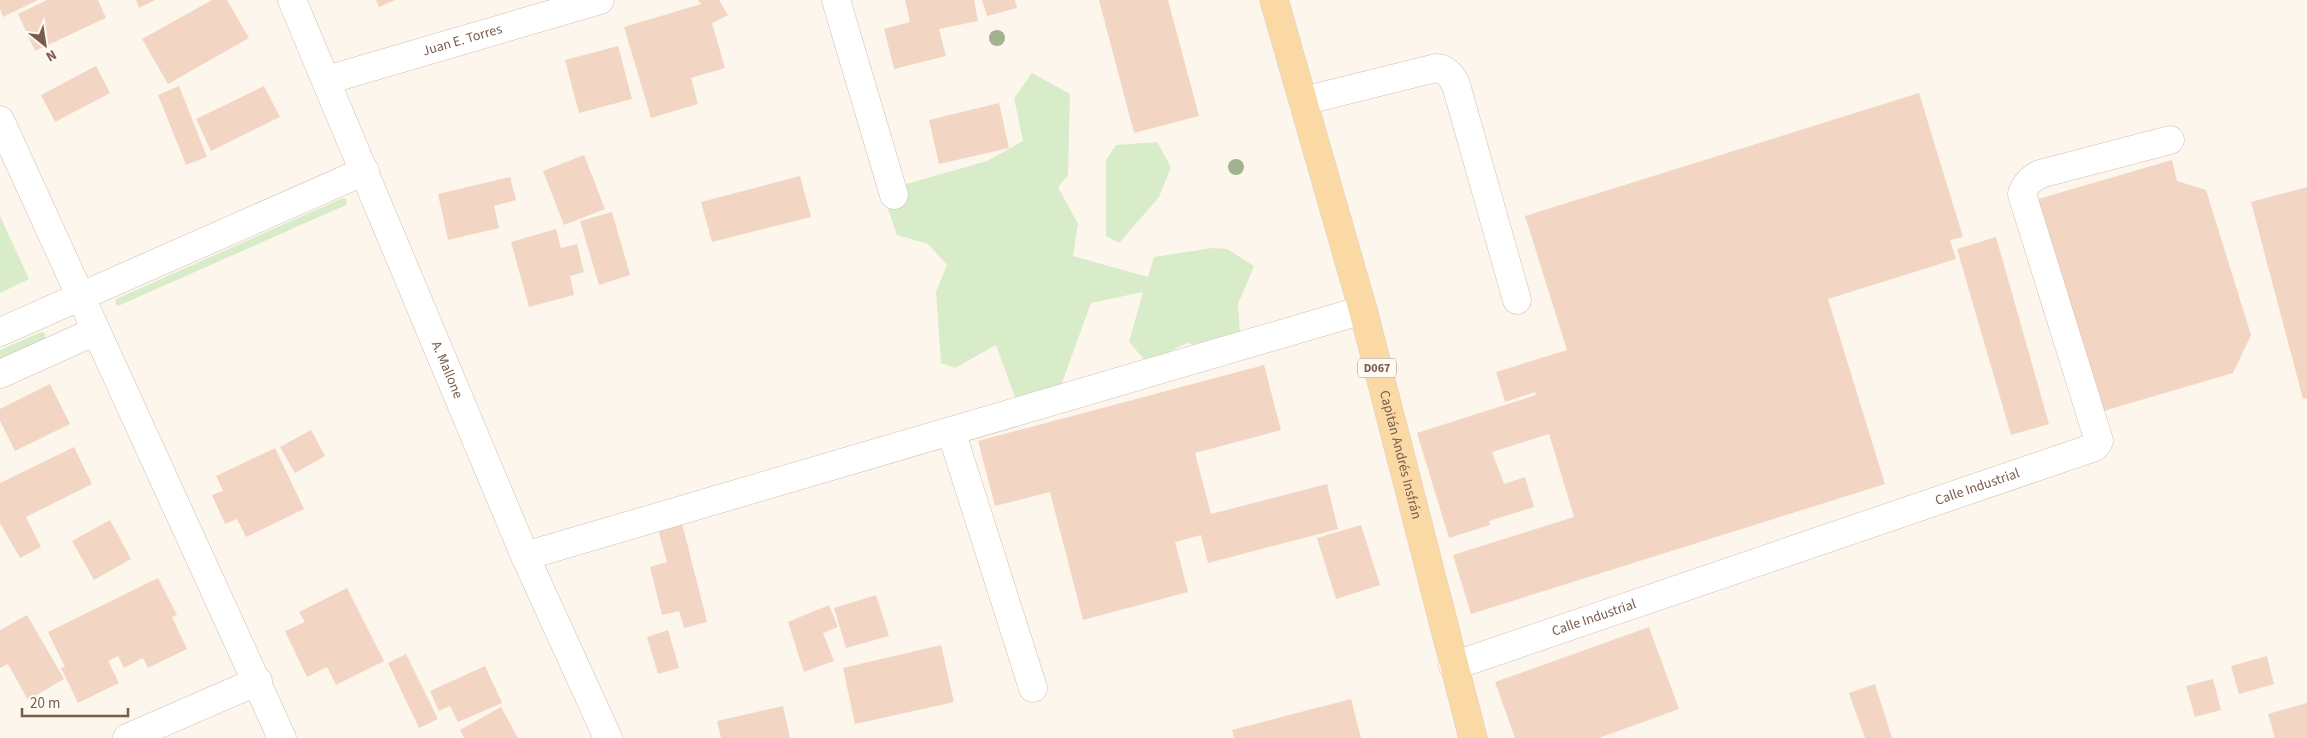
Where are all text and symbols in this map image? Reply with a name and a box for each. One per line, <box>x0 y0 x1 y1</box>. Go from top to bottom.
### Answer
street label: Juan E. Torres <box>420 19 505 62</box>
north arrow <box>20 20 70 70</box>
text: N <box>42 44 60 66</box>
street label: A. Mallone <box>426 338 468 402</box>
road number: D067 <box>1358 358 1396 378</box>
street label: Capitán Andrés Insfrán <box>1374 388 1426 521</box>
street label: Calle Industrial <box>1932 463 2023 511</box>
street label: Calle Industrial <box>1549 594 1639 642</box>
scale bar <box>22 686 129 718</box>
text: 20 m <box>30 693 60 714</box>

